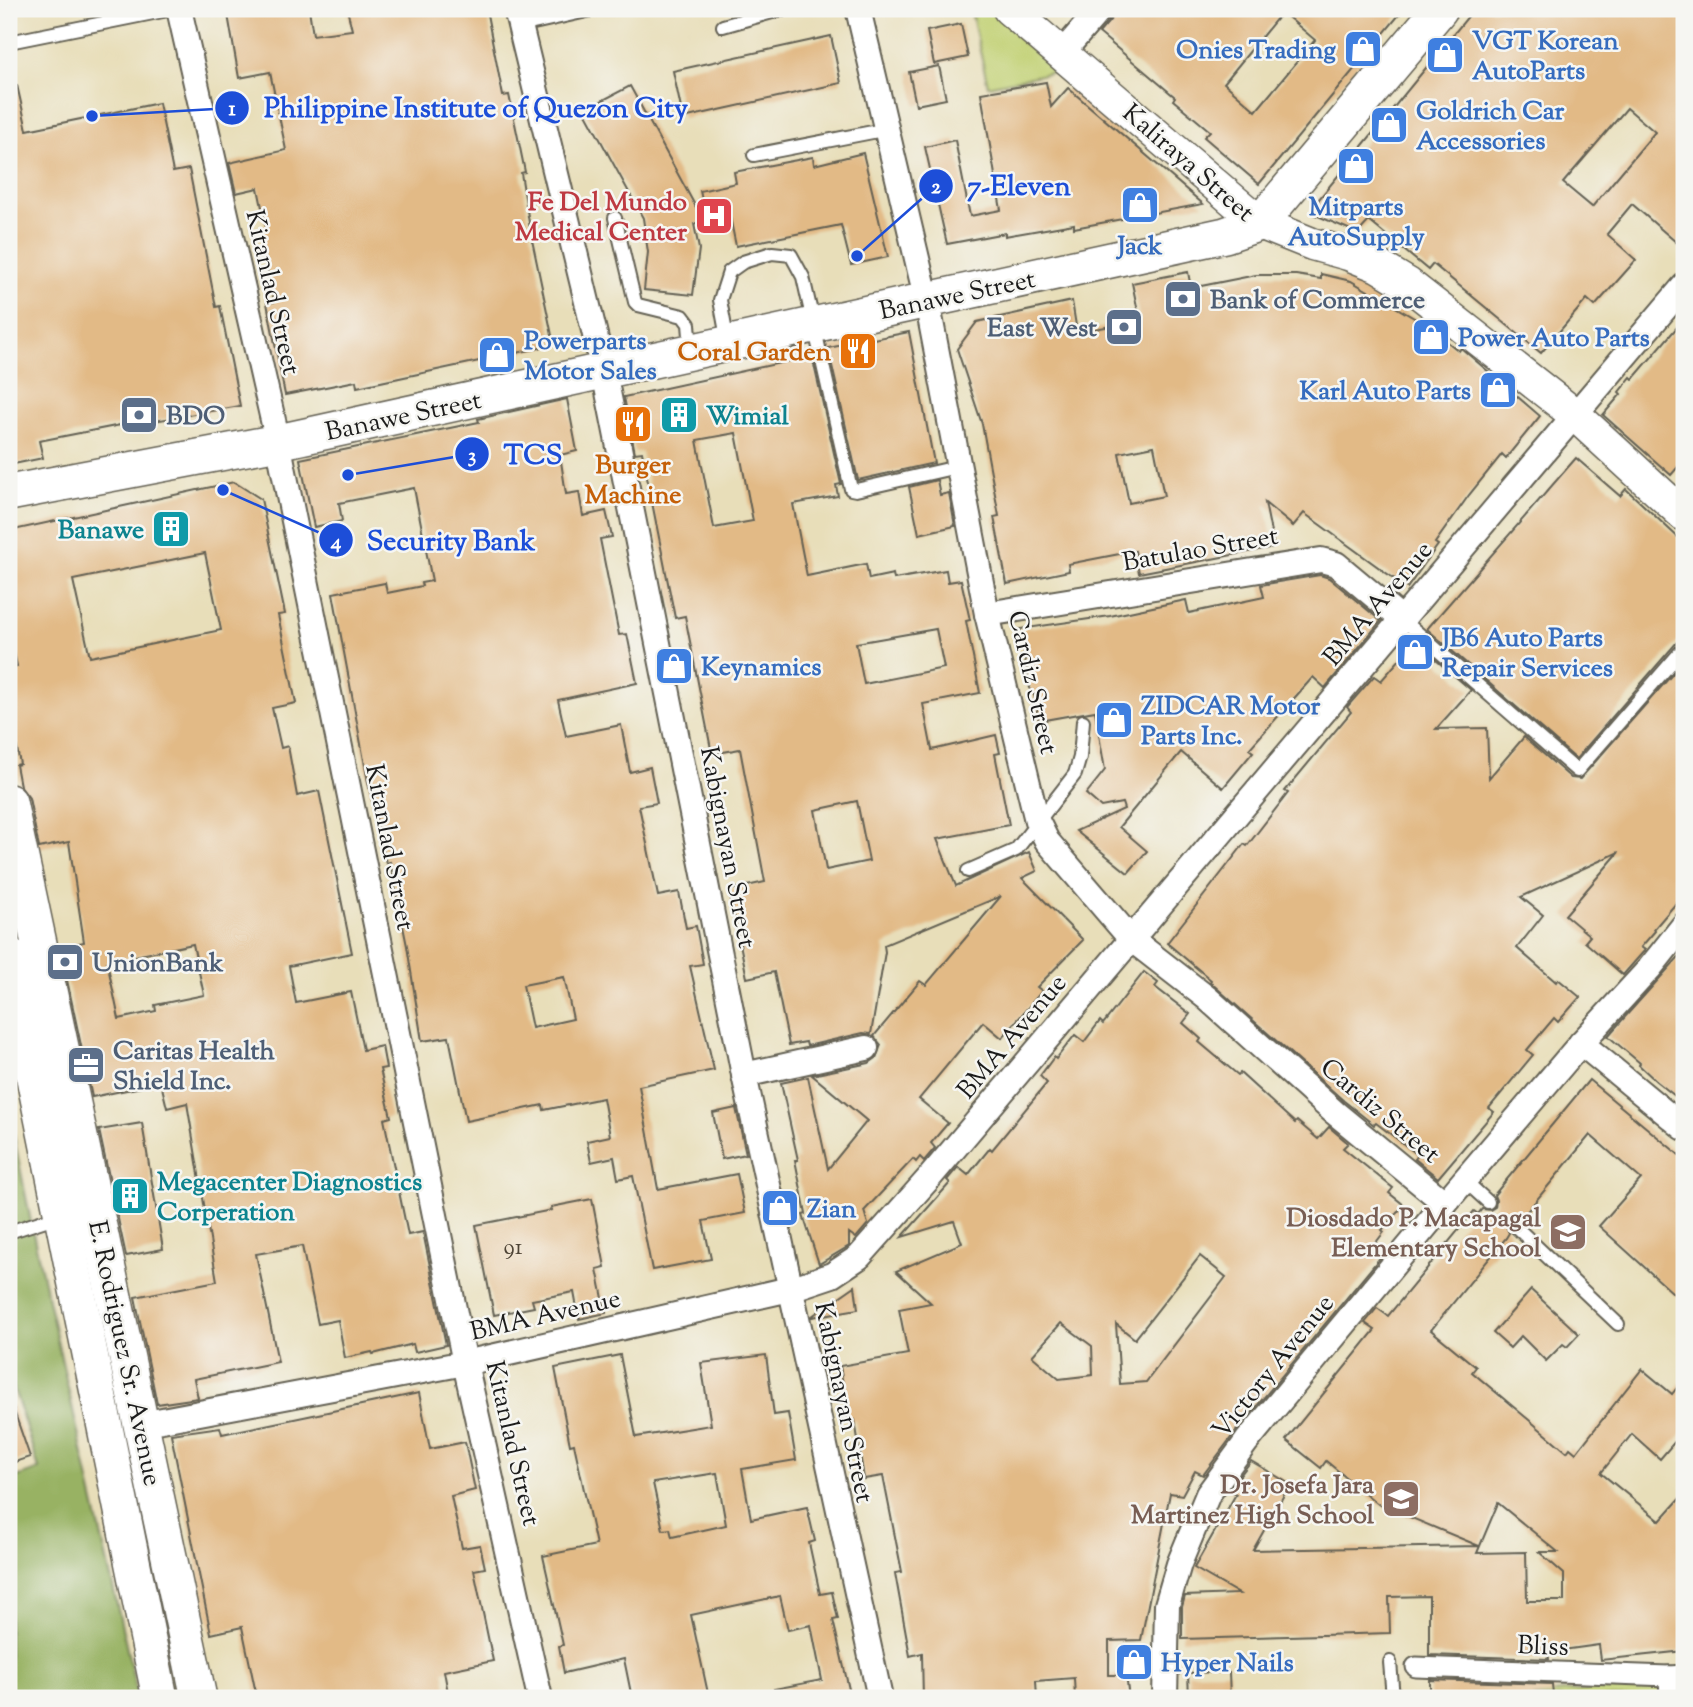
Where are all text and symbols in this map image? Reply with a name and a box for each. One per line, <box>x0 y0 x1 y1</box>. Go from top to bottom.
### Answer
place label: VGT Korean AutoParts <box>1472 24 1619 91</box>
shop icon: Onies Trading <box>1342 28 1384 70</box>
place label: Onies Trading <box>1176 33 1336 70</box>
shop icon: VGT Korean AutoParts <box>1424 34 1466 76</box>
callout: Philippine Institute of Quezon City <box>215 83 702 132</box>
text: Philippine Institute of Quezon City <box>264 90 688 130</box>
place label: Goldrich Car Accessories <box>1416 94 1564 161</box>
text: 1 <box>228 95 236 125</box>
street label: Kaliraya Street <box>1113 96 1262 232</box>
shop icon: Goldrich Car Accessories <box>1368 104 1410 146</box>
shop icon: Mitparts AutoSupply <box>1335 145 1377 187</box>
callout: 7-Eleven <box>919 161 1085 210</box>
text: 7-Eleven <box>967 168 1071 208</box>
text: 2 <box>931 173 941 203</box>
shop icon: Jack <box>1119 184 1161 226</box>
place label: Fe Del Mundo Medical Center <box>515 185 687 252</box>
place label: Mitparts AutoSupply <box>1287 190 1425 257</box>
hospital icon: Fe Del Mundo Medical Center <box>693 195 735 237</box>
street label: Kitanlad Street <box>235 206 309 379</box>
place label: Jack <box>1116 229 1163 266</box>
street label: Banawe Street <box>876 262 1039 331</box>
bank icon: Bank of Commerce <box>1162 278 1204 320</box>
place label: Bank of Commerce <box>1210 283 1425 320</box>
bank icon: East West <box>1103 306 1145 348</box>
place label: East West <box>987 311 1097 348</box>
shop icon: Power Auto Parts <box>1410 316 1452 358</box>
place label: Power Auto Parts <box>1458 321 1650 358</box>
place label: Powerparts Motor Sales <box>524 324 657 391</box>
restaurant icon: Coral Garden <box>837 330 879 372</box>
shop icon: Powerparts Motor Sales <box>476 334 518 376</box>
place label: Coral Garden <box>677 335 832 372</box>
shop icon: Karl Auto Parts <box>1477 369 1519 411</box>
place label: Karl Auto Parts <box>1300 374 1471 411</box>
street label: Banawe Street <box>322 383 485 452</box>
bank icon: BDO <box>118 394 160 436</box>
building icon: Wimial <box>658 394 700 436</box>
place label: BDO <box>166 399 225 436</box>
place label: Wimial <box>706 399 790 436</box>
restaurant icon: Burger Machine <box>612 403 654 445</box>
callout: TCS <box>454 430 576 479</box>
text: TCS <box>504 437 562 477</box>
text: 3 <box>468 442 476 472</box>
place label: Burger Machine <box>584 448 682 515</box>
building icon: Banawe <box>150 508 192 550</box>
place label: Banawe <box>58 513 144 550</box>
callout: Security Bank <box>318 516 550 565</box>
street label: Batulao Street <box>1120 519 1281 582</box>
text: Security Bank <box>367 523 536 563</box>
text: 4 <box>330 528 342 558</box>
street label: BMA Avenue <box>1315 534 1442 675</box>
street label: Cardiz Street <box>997 607 1066 758</box>
place label: JB6 Auto Parts Repair Services <box>1440 621 1613 688</box>
shop icon: JB6 Auto Parts Repair Services <box>1394 631 1436 673</box>
shop icon: Keynamics <box>653 645 695 687</box>
place label: Keynamics <box>701 650 821 687</box>
place label: ZIDCAR Motor Parts Inc. <box>1141 689 1321 756</box>
shop icon: ZIDCAR Motor Parts Inc. <box>1093 699 1135 741</box>
street label: Kabignayan Street <box>689 743 764 952</box>
street label: Kitanlad Street <box>354 761 423 934</box>
bank icon: UnionBank <box>44 941 86 983</box>
place label: UnionBank <box>92 946 224 983</box>
street label: BMA Avenue <box>949 967 1076 1108</box>
place label: Caritas Health Shield Inc. <box>113 1034 275 1101</box>
office icon: Caritas Health Shield Inc. <box>65 1044 107 1086</box>
street label: Cardiz Street <box>1311 1051 1447 1173</box>
place label: Megacenter Diagnostics Corperation <box>157 1165 422 1232</box>
building icon: Megacenter Diagnostics Corperation <box>109 1175 151 1217</box>
shop icon: Zian <box>759 1187 801 1229</box>
place label: Zian <box>807 1192 857 1229</box>
place label: Diosdado P. Macapagal Elementary School <box>1286 1201 1542 1268</box>
school or university icon: Diosdado P. Macapagal Elementary School <box>1547 1211 1589 1253</box>
street label: E. Rodriguez Sr. Avenue <box>77 1217 170 1490</box>
house number: 91 <box>504 1232 523 1265</box>
street label: BMA Avenue <box>467 1281 624 1352</box>
street label: Victory Avenue <box>1204 1287 1344 1448</box>
street label: Kabignayan Street <box>803 1299 882 1507</box>
street label: Kitanlad Street <box>475 1357 549 1530</box>
place label: Dr. Josefa Jara Martinez High School <box>1131 1468 1375 1535</box>
school or university icon: Dr. Josefa Jara Martinez High School <box>1380 1478 1422 1520</box>
street label: Bliss <box>1517 1628 1569 1667</box>
shop icon: Hyper Nails <box>1113 1641 1155 1683</box>
place label: Hyper Nails <box>1161 1646 1294 1683</box>

